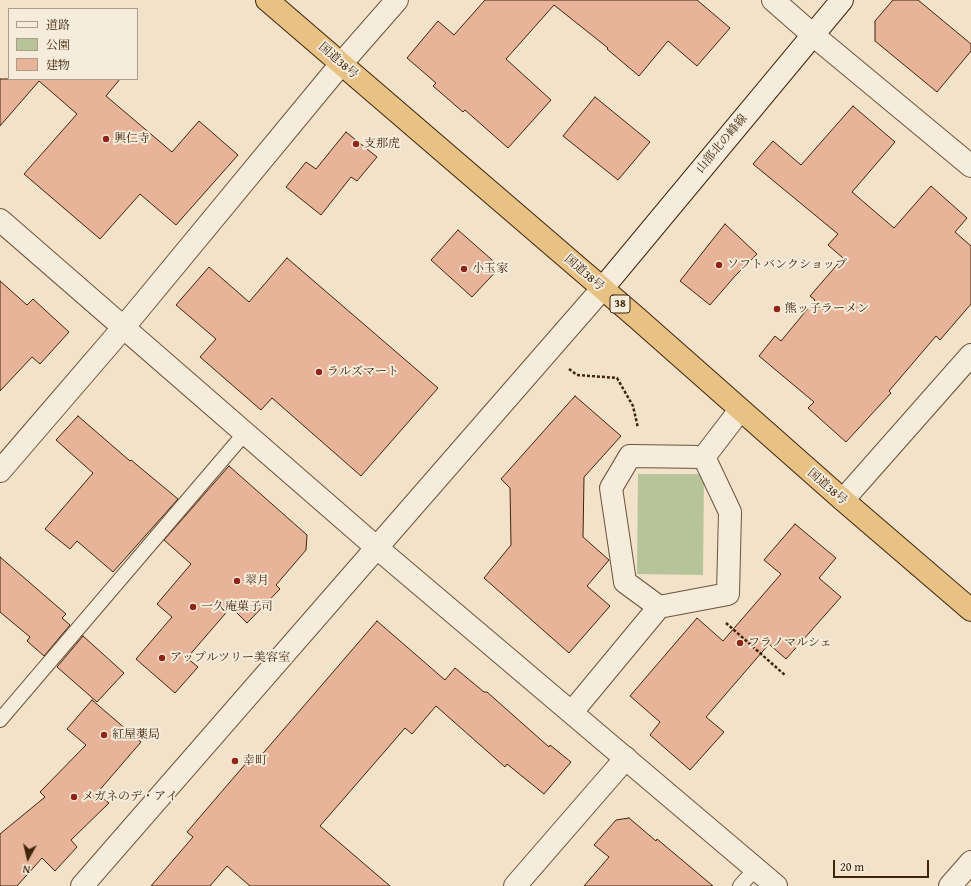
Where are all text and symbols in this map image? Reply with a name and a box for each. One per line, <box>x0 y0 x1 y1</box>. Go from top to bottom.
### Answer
legend <box>8 8 138 80</box>
text: 道路 <box>46 16 70 33</box>
text: 公園 <box>46 36 70 53</box>
street label: 国道38号 <box>315 40 361 82</box>
text: 建物 <box>46 56 70 73</box>
street label: 山部北の峰線 <box>693 112 751 176</box>
place label: 興仁寺 <box>114 132 150 146</box>
marker: 興仁寺 <box>101 134 111 144</box>
place label: 支那虎 <box>364 137 400 151</box>
marker: 支那虎 <box>351 139 361 149</box>
street label: 国道38号 <box>561 252 607 294</box>
place label: ソフトバンクショップ <box>727 258 847 272</box>
marker: ソフトバンクショップ <box>714 260 724 270</box>
place label: 小玉家 <box>472 262 508 276</box>
marker: 小玉家 <box>459 264 469 274</box>
road number: 38 <box>610 295 630 313</box>
place label: 熊ッ子ラーメン <box>785 302 869 316</box>
marker: 熊ッ子ラーメン <box>772 304 782 314</box>
place label: ラルズマート <box>327 365 399 379</box>
marker: ラルズマート <box>314 367 324 377</box>
street label: 国道38号 <box>804 466 850 508</box>
place label: 翠月 <box>245 574 269 588</box>
marker: 翠月 <box>232 576 242 586</box>
place label: 一久庵菓子司 <box>201 600 273 614</box>
marker: 一久庵菓子司 <box>188 602 198 612</box>
place label: フラノマルシェ <box>748 636 832 650</box>
marker: フラノマルシェ <box>735 638 745 648</box>
place label: アップルツリー美容室 <box>170 651 290 665</box>
marker: アップルツリー美容室 <box>157 653 167 663</box>
place label: 紅屋薬局 <box>112 728 160 742</box>
marker: 紅屋薬局 <box>99 730 109 740</box>
place label: 幸町 <box>243 754 267 768</box>
marker: 幸町 <box>230 756 240 766</box>
place label: メガネのデ・アイ <box>82 790 178 804</box>
marker: メガネのデ・アイ <box>69 792 79 802</box>
north arrow <box>8 838 48 878</box>
scale bar <box>835 852 931 878</box>
text: 20 m <box>840 858 864 875</box>
text: N <box>22 861 31 878</box>

